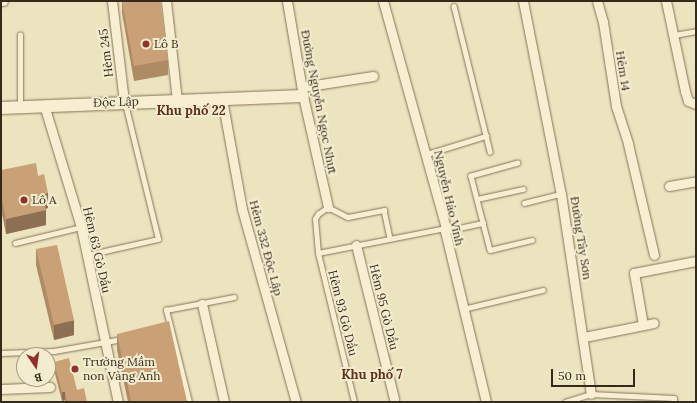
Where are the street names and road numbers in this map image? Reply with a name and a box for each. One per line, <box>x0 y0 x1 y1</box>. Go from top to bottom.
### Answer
street label: Hẻm 245 <box>96 28 116 78</box>
street label: Đường Nguyễn Ngọc Nhựt <box>298 29 340 175</box>
street label: Hẻm 14 <box>613 50 633 92</box>
street label: Độc Lập <box>93 94 139 110</box>
street label: Nguyễn Háo Vĩnh <box>431 149 467 247</box>
street label: Đường Tây Sơn <box>567 195 595 281</box>
street label: Hẻm 332 Độc Lập <box>246 199 286 297</box>
street label: Hẻm 63 Gò Dầu <box>80 205 114 295</box>
street label: Hẻm 95 Gò Dầu <box>366 263 402 351</box>
street label: Hẻm 93 Gò Dầu <box>325 269 361 357</box>

